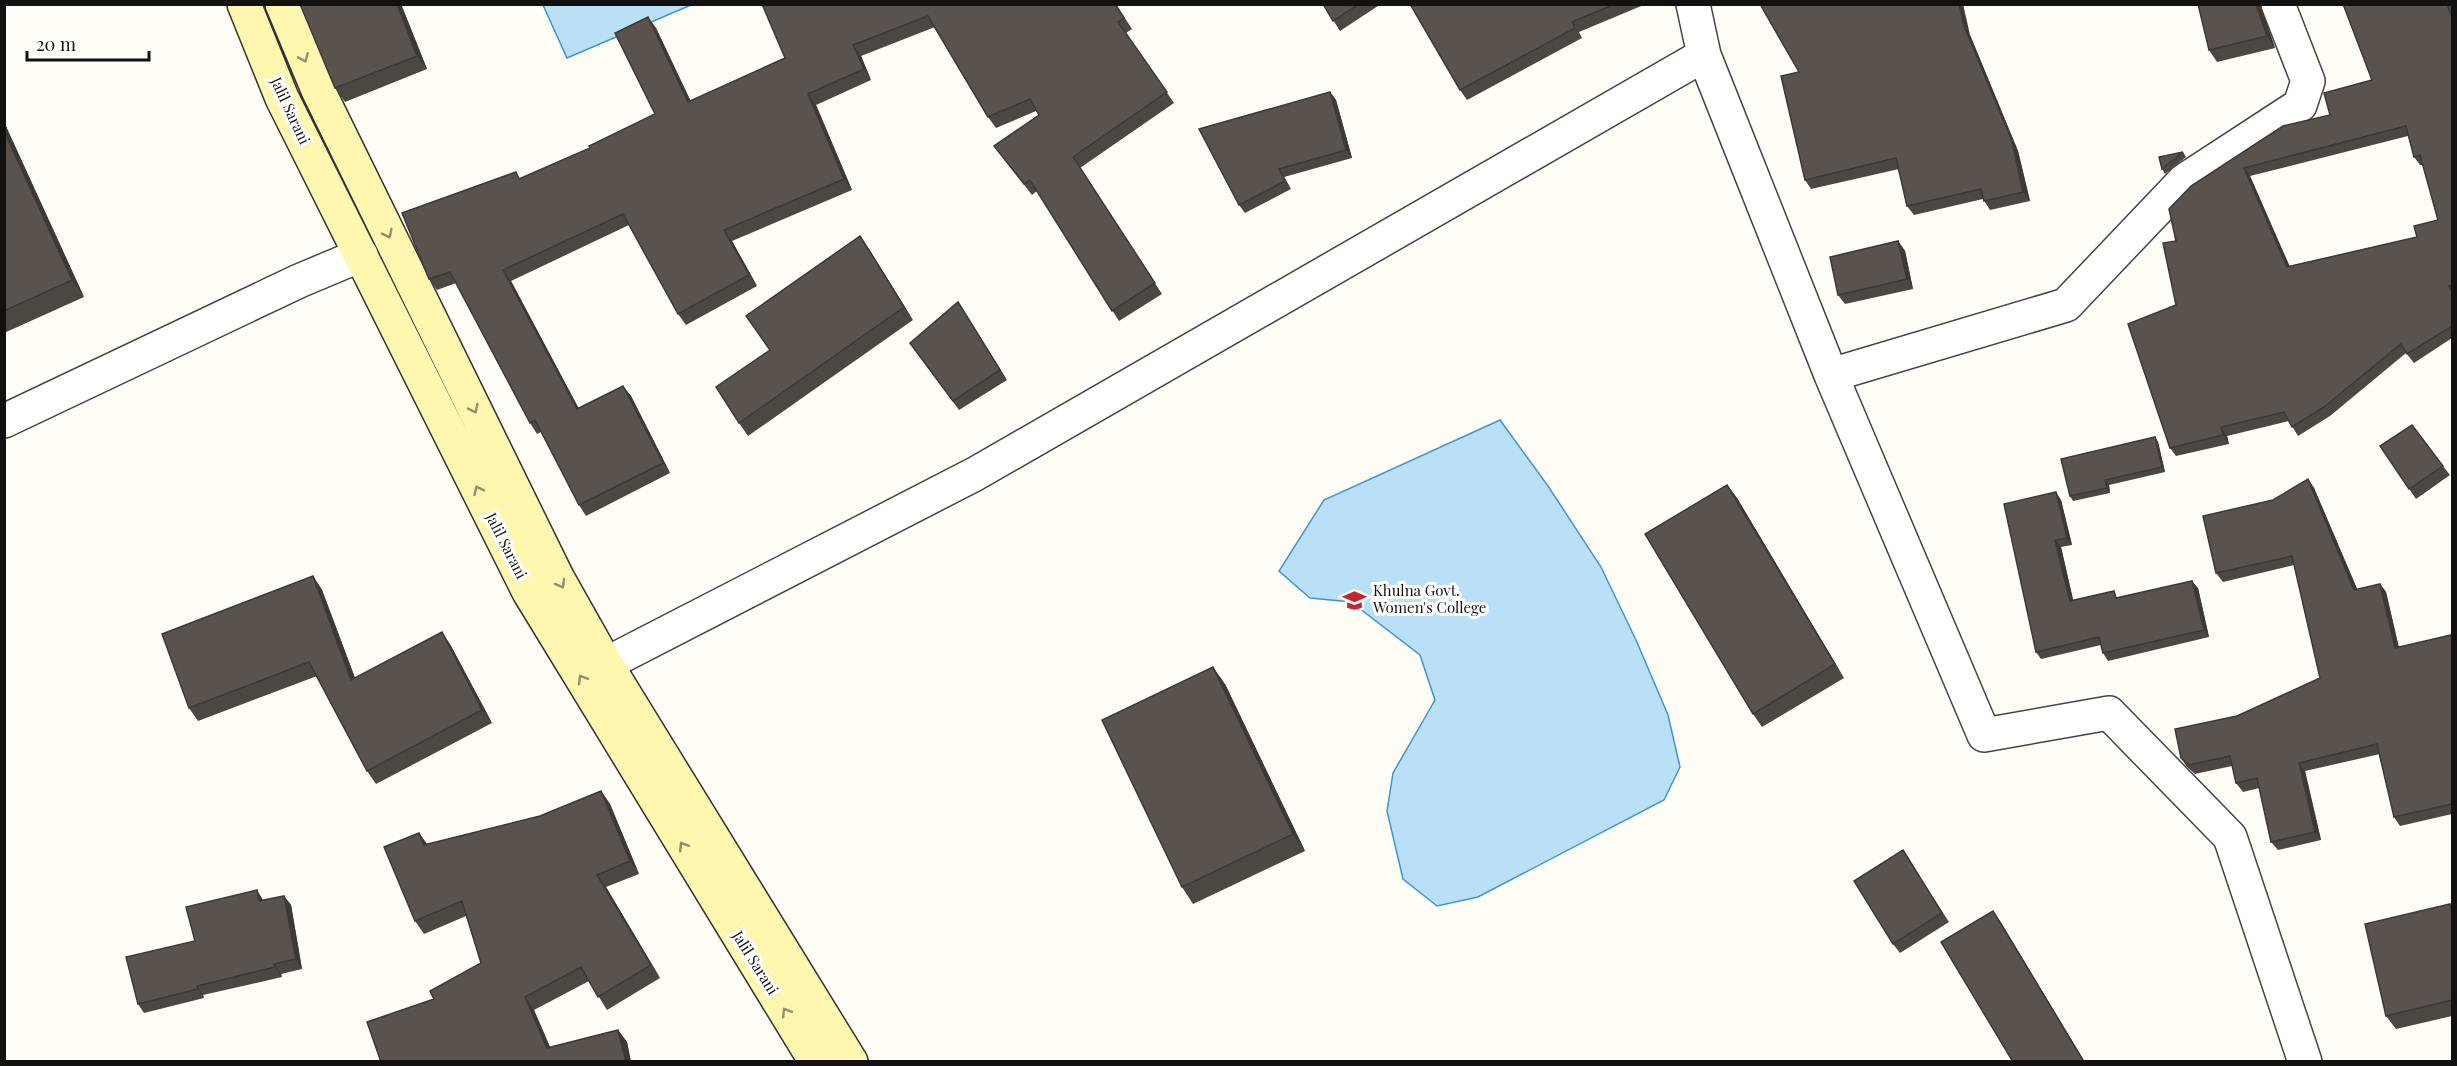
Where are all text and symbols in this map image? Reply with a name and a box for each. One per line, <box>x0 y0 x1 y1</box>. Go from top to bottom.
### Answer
scale bar <box>27 24 148 62</box>
text: 20 m <box>36 32 76 56</box>
one-way arrow <box>297 52 309 63</box>
street label: Jalil Sarani <box>266 73 315 148</box>
one-way arrow <box>381 228 393 239</box>
one-way arrow <box>467 403 479 414</box>
one-way arrow <box>474 486 485 496</box>
street label: Jalil Sarani <box>481 508 532 583</box>
one-way arrow <box>553 578 565 588</box>
place label: Khulna Govt. Women's College <box>1372 580 1486 617</box>
school or university icon: Khulna Govt. Women's College <box>1342 587 1368 613</box>
one-way arrow <box>577 675 589 685</box>
one-way arrow <box>679 842 691 852</box>
street label: Jalil Sarani <box>728 926 784 999</box>
one-way arrow <box>781 1008 793 1018</box>

